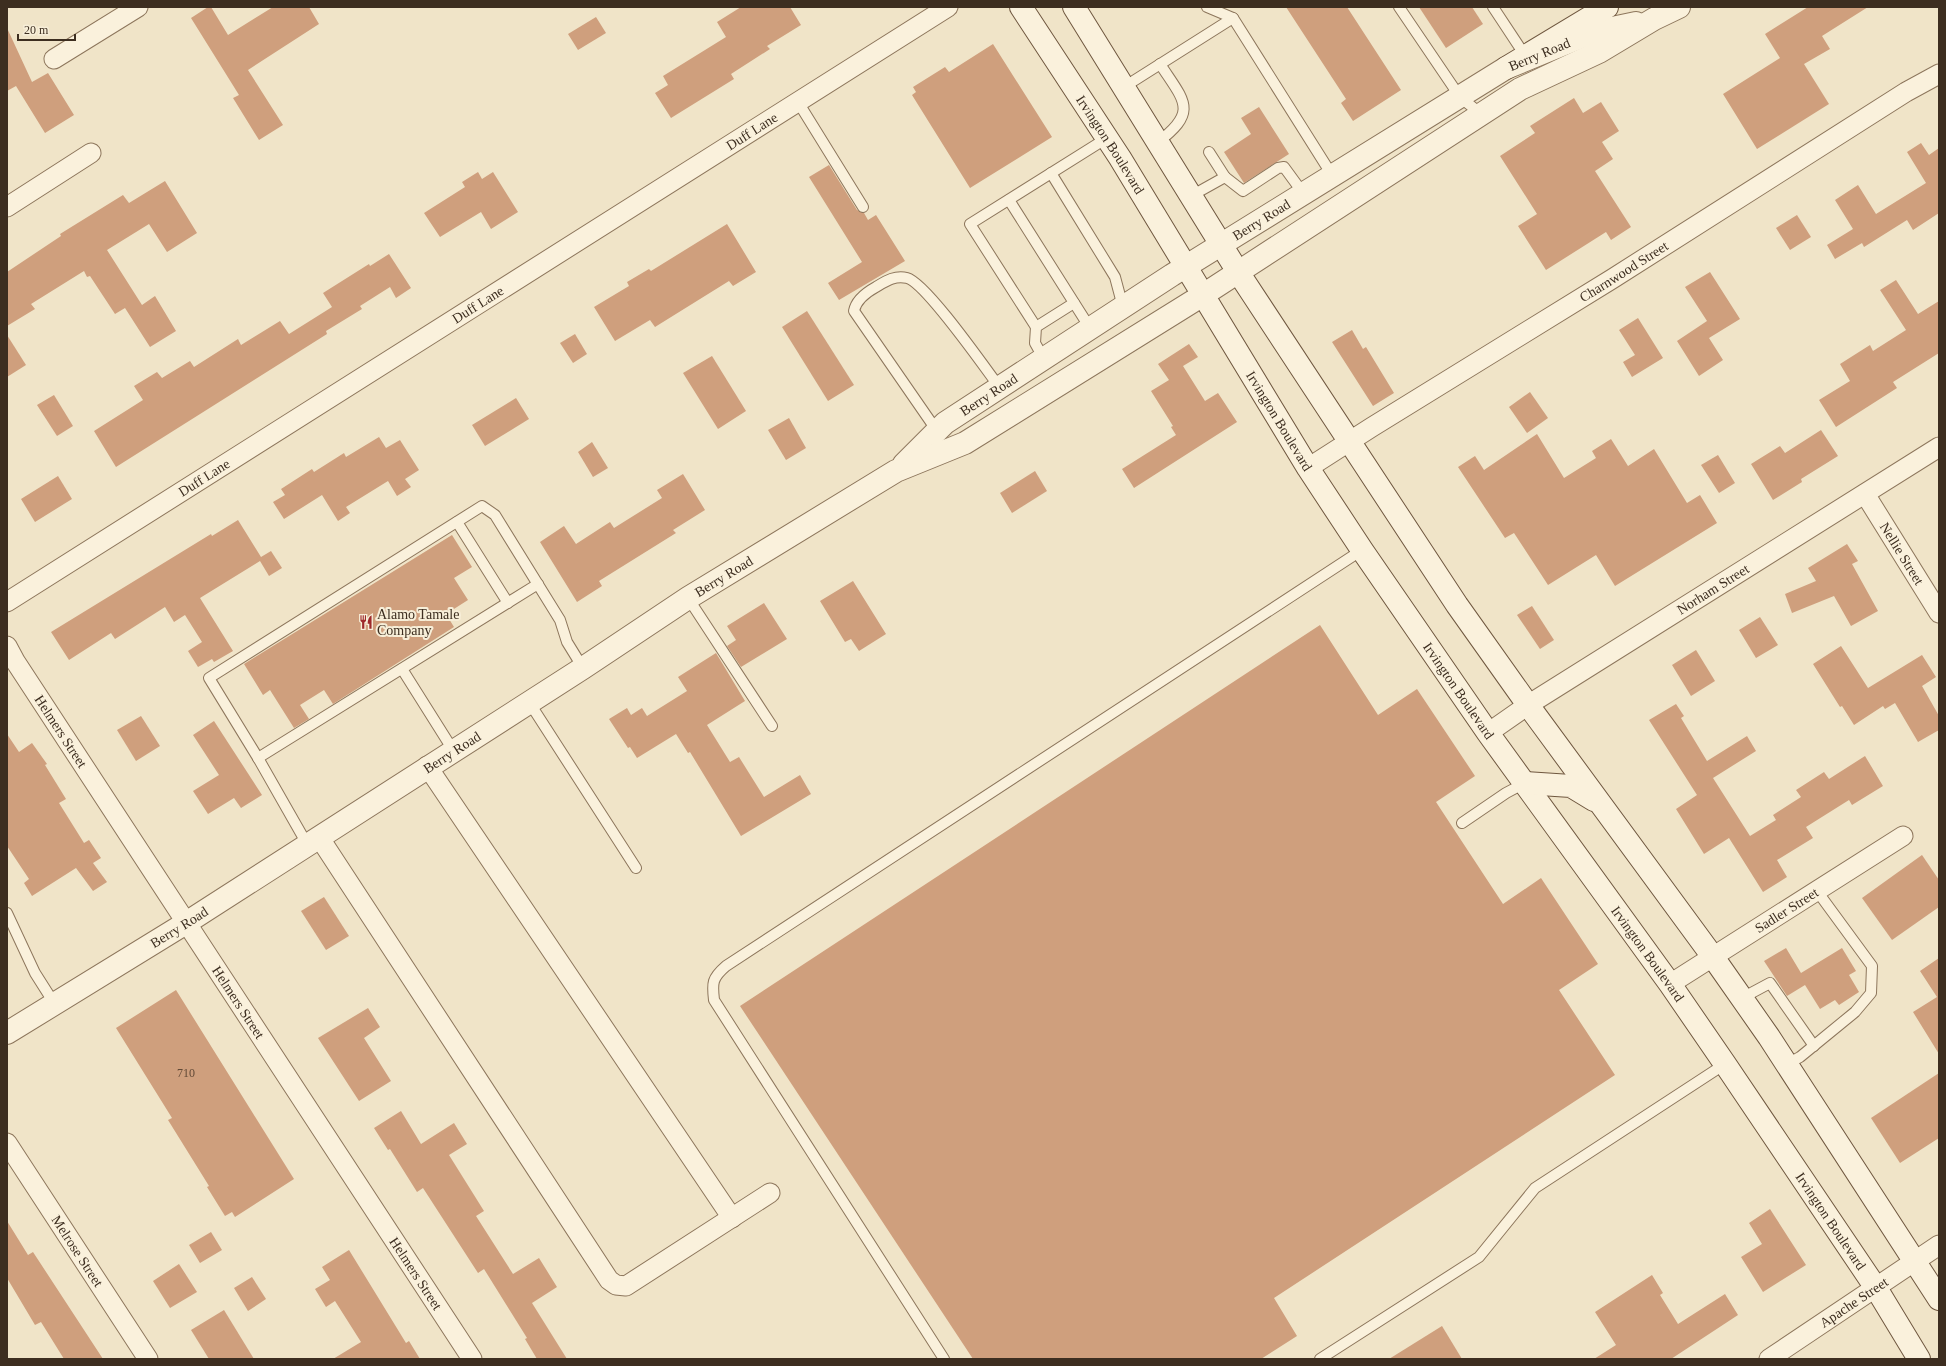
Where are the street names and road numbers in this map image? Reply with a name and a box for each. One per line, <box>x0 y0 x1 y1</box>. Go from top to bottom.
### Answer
street label: Berry Road <box>1507 35 1572 74</box>
street label: Irvington Boulevard <box>1073 93 1147 197</box>
street label: Duff Lane <box>723 110 780 153</box>
street label: Berry Road <box>1230 197 1293 244</box>
street label: Charnwood Street <box>1577 238 1671 305</box>
street label: Duff Lane <box>450 283 506 327</box>
street label: Irvington Boulevard <box>1243 369 1315 474</box>
street label: Berry Road <box>958 371 1020 419</box>
street label: Duff Lane <box>176 456 233 500</box>
street label: Nellie Street <box>1877 520 1927 588</box>
street label: Berry Road <box>692 553 756 600</box>
street label: Norham Street <box>1674 561 1752 618</box>
street label: Irvington Boulevard <box>1420 640 1497 742</box>
street label: Helmers Street <box>31 692 90 771</box>
street label: Berry Road <box>421 729 483 777</box>
street label: Sadler Street <box>1752 885 1821 936</box>
street label: Irvington Boulevard <box>1608 903 1687 1005</box>
street label: Berry Road <box>148 904 211 951</box>
street label: Helmers Street <box>209 964 267 1042</box>
street label: Irvington Boulevard <box>1792 1170 1869 1273</box>
street label: Melrose Street <box>48 1213 106 1290</box>
street label: Helmers Street <box>386 1235 445 1313</box>
street label: Apache Street <box>1817 1274 1891 1331</box>

